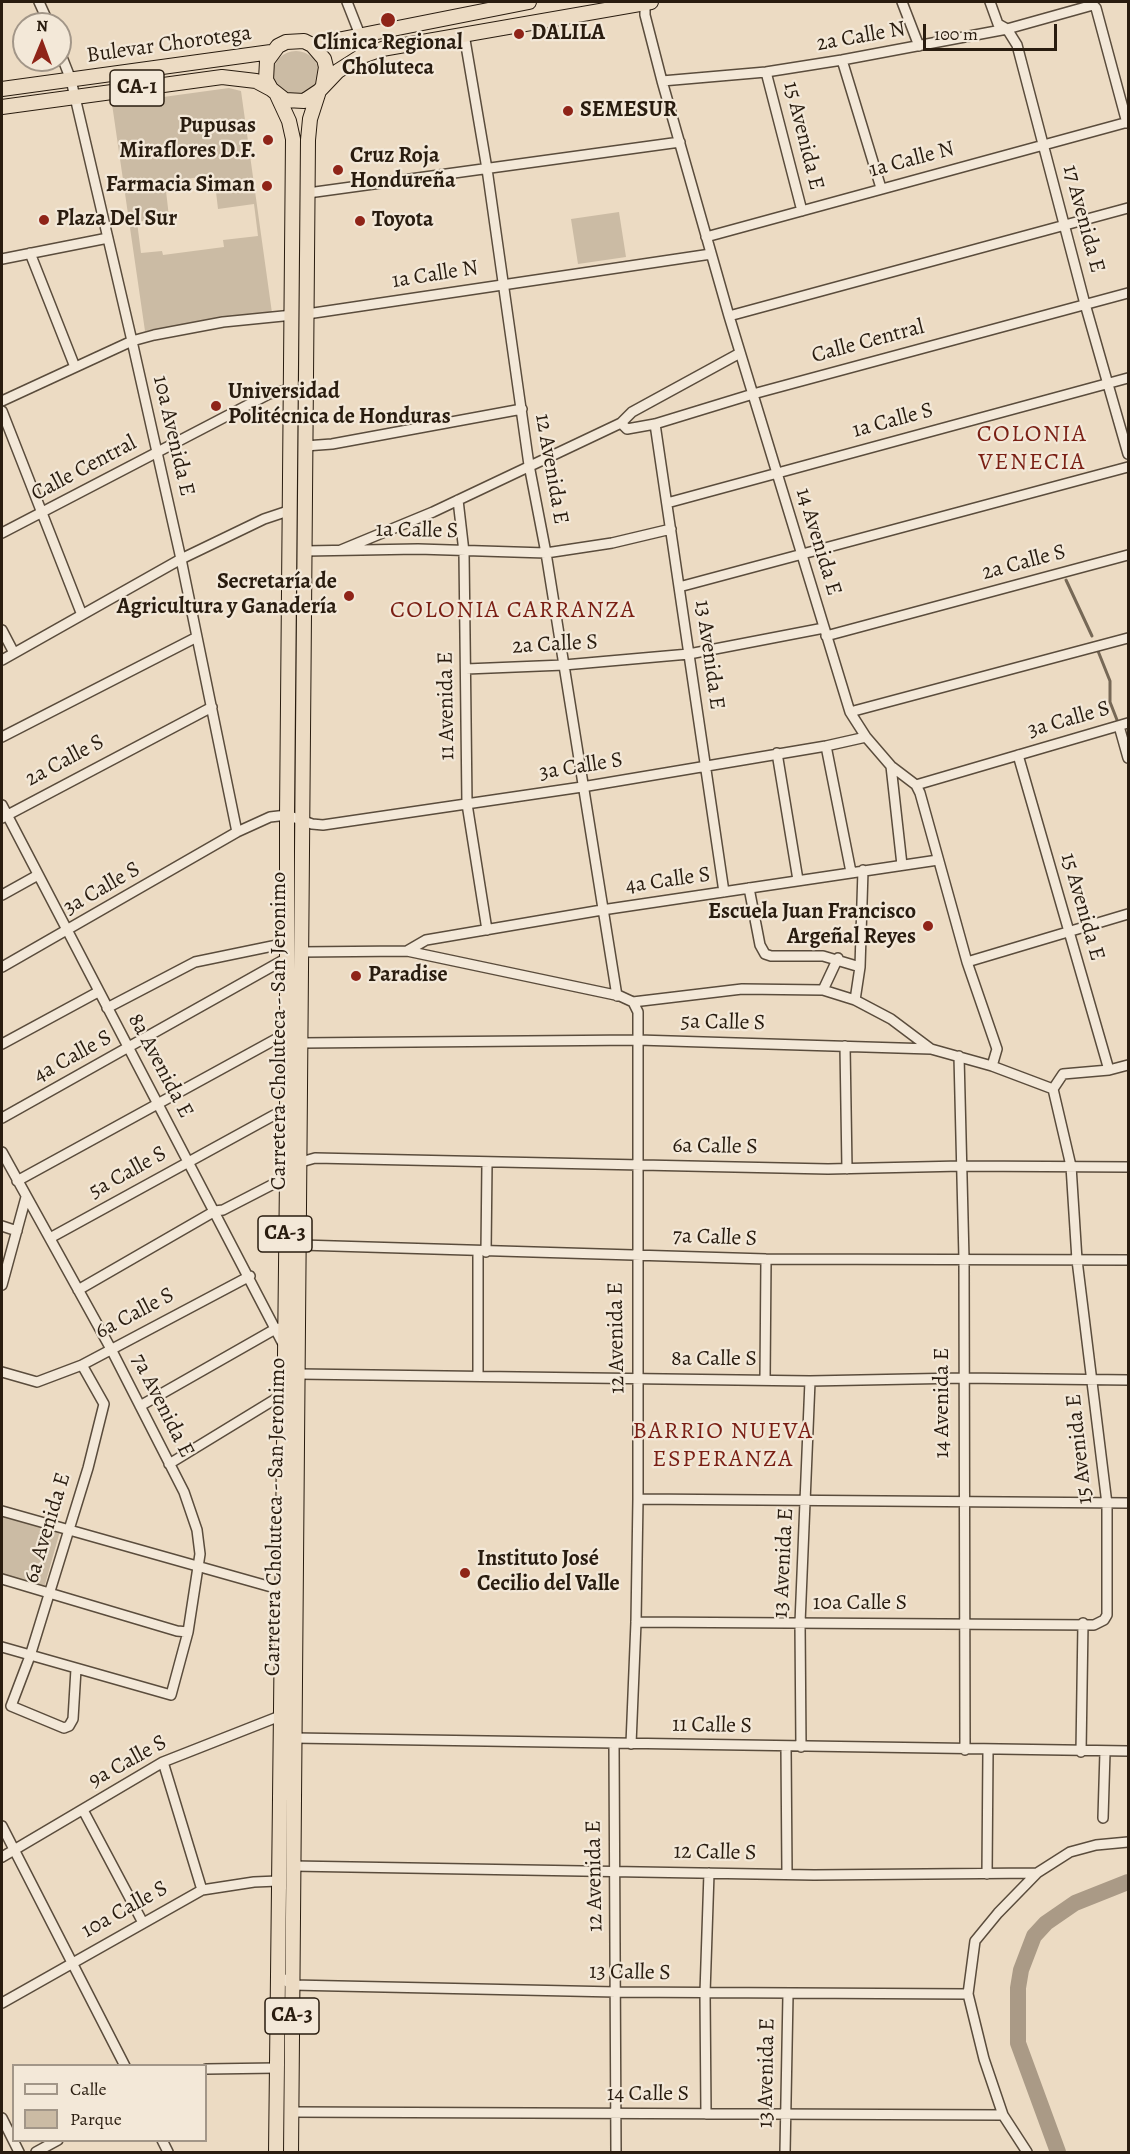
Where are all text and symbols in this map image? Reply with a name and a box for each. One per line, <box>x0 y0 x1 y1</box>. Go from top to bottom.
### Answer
marker: Clínica Regional Choluteca <box>379 11 397 29</box>
north arrow <box>12 12 72 72</box>
scale bar <box>926 12 1060 50</box>
text: N <box>36 15 48 37</box>
street label: 2a Calle N <box>814 16 908 58</box>
street label: Bulevar Chorotega <box>85 20 253 70</box>
place label: DALILA <box>531 21 605 47</box>
text: 100 m <box>934 22 978 46</box>
marker: DALILA <box>512 27 526 41</box>
place label: Clínica Regional Choluteca <box>313 31 463 82</box>
road number: CA-1 <box>110 70 164 106</box>
street label: 15 Avenida E <box>777 79 829 193</box>
place label: SEMESUR <box>580 98 677 124</box>
marker: SEMESUR <box>561 104 575 118</box>
place label: Pupusas Miraflores D.F. <box>119 114 256 166</box>
marker: Pupusas Miraflores D.F. <box>261 133 275 147</box>
street label: 1a Calle N <box>867 136 957 184</box>
place label: Cruz Roja Hondureña <box>350 144 456 196</box>
street label: 17 Avenida E <box>1056 162 1110 276</box>
marker: Cruz Roja Hondureña <box>331 163 345 177</box>
place label: Farmacia Siman <box>106 173 255 199</box>
marker: Farmacia Siman <box>260 179 274 193</box>
place label: Plaza Del Sur <box>56 207 177 233</box>
place label: Toyota <box>372 208 434 234</box>
marker: Plaza Del Sur <box>37 213 51 227</box>
marker: Toyota <box>353 214 367 228</box>
street label: 1a Calle N <box>390 255 480 295</box>
street label: Calle Central <box>809 314 927 370</box>
street label: 10a Avenida E <box>146 373 200 499</box>
place label: Universidad Politécnica de Honduras <box>228 380 451 432</box>
street label: 1a Calle S <box>850 398 936 444</box>
marker: Universidad Politécnica de Honduras <box>209 399 223 413</box>
street label: 12 Avenida E <box>528 412 574 526</box>
district label: COLONIA VENECIA <box>977 421 1087 477</box>
street label: Calle Central <box>27 430 141 508</box>
street label: 14 Avenida E <box>789 485 847 599</box>
street label: 1a Calle S <box>375 517 459 545</box>
street label: 2a Calle S <box>979 539 1069 587</box>
place label: Secretaría de Agricultura y Ganadería <box>117 570 337 622</box>
marker: Secretaría de Agricultura y Ganadería <box>342 589 356 603</box>
district label: COLONIA CARRANZA <box>390 597 636 625</box>
street label: 13 Avenida E <box>688 598 730 712</box>
street label: 2a Calle S <box>512 630 598 660</box>
street label: 11 Avenida E <box>433 651 461 761</box>
street label: 3a Calle S <box>1025 696 1113 744</box>
street label: 2a Calle S <box>21 729 109 793</box>
street label: 3a Calle S <box>537 747 625 787</box>
street label: 15 Avenida E <box>1054 850 1110 964</box>
street label: 3a Calle S <box>59 856 145 922</box>
street label: 4a Calle S <box>624 862 712 900</box>
street label: Carretera Choluteca - San Jeronimo <box>267 872 293 1190</box>
place label: Escuela Juan Francisco Argeñal Reyes <box>708 900 916 951</box>
marker: Escuela Juan Francisco Argeñal Reyes <box>921 919 935 933</box>
place label: Paradise <box>368 963 448 989</box>
marker: Paradise <box>349 969 363 983</box>
street label: 8a Avenida E <box>121 1009 199 1123</box>
street label: 5a Calle S <box>680 1009 766 1037</box>
street label: 4a Calle S <box>29 1025 117 1089</box>
street label: 6a Calle S <box>672 1133 758 1161</box>
street label: 5a Calle S <box>85 1141 171 1205</box>
road number: CA-3 <box>258 1216 312 1252</box>
street label: 7a Calle S <box>672 1223 758 1253</box>
street label: 6a Calle S <box>91 1282 179 1346</box>
street label: 12 Avenida E <box>603 1282 631 1394</box>
street label: 8a Calle S <box>671 1347 757 1373</box>
street label: 14 Avenida E <box>930 1347 956 1459</box>
street label: 7a Avenida E <box>125 1350 199 1462</box>
street label: Carretera Choluteca - San Jeronimo <box>260 1358 292 1676</box>
street label: 15 Avenida E <box>1061 1393 1099 1505</box>
district label: BARRIO NUEVA ESPERANZA <box>632 1418 814 1474</box>
street label: 6a Avenida E <box>19 1470 77 1586</box>
street label: 13 Avenida E <box>768 1507 800 1619</box>
place label: Instituto José Cecilio del Valle <box>477 1547 620 1598</box>
marker: Instituto José Cecilio del Valle <box>458 1566 472 1580</box>
street label: 10a Calle S <box>813 1591 907 1617</box>
street label: 11 Calle S <box>672 1712 752 1740</box>
street label: 9a Calle S <box>84 1730 172 1794</box>
street label: 12 Avenida E <box>581 1820 609 1932</box>
street label: 12 Calle S <box>673 1839 757 1867</box>
street label: 10a Calle S <box>77 1876 173 1944</box>
street label: 13 Calle S <box>589 1959 671 1987</box>
road number: CA-3 <box>265 1998 319 2034</box>
street label: 13 Avenida E <box>753 2018 781 2128</box>
legend <box>12 2064 207 2142</box>
text: Calle <box>70 2077 107 2101</box>
street label: 14 Calle S <box>607 2082 689 2108</box>
text: Parque <box>70 2107 122 2131</box>

